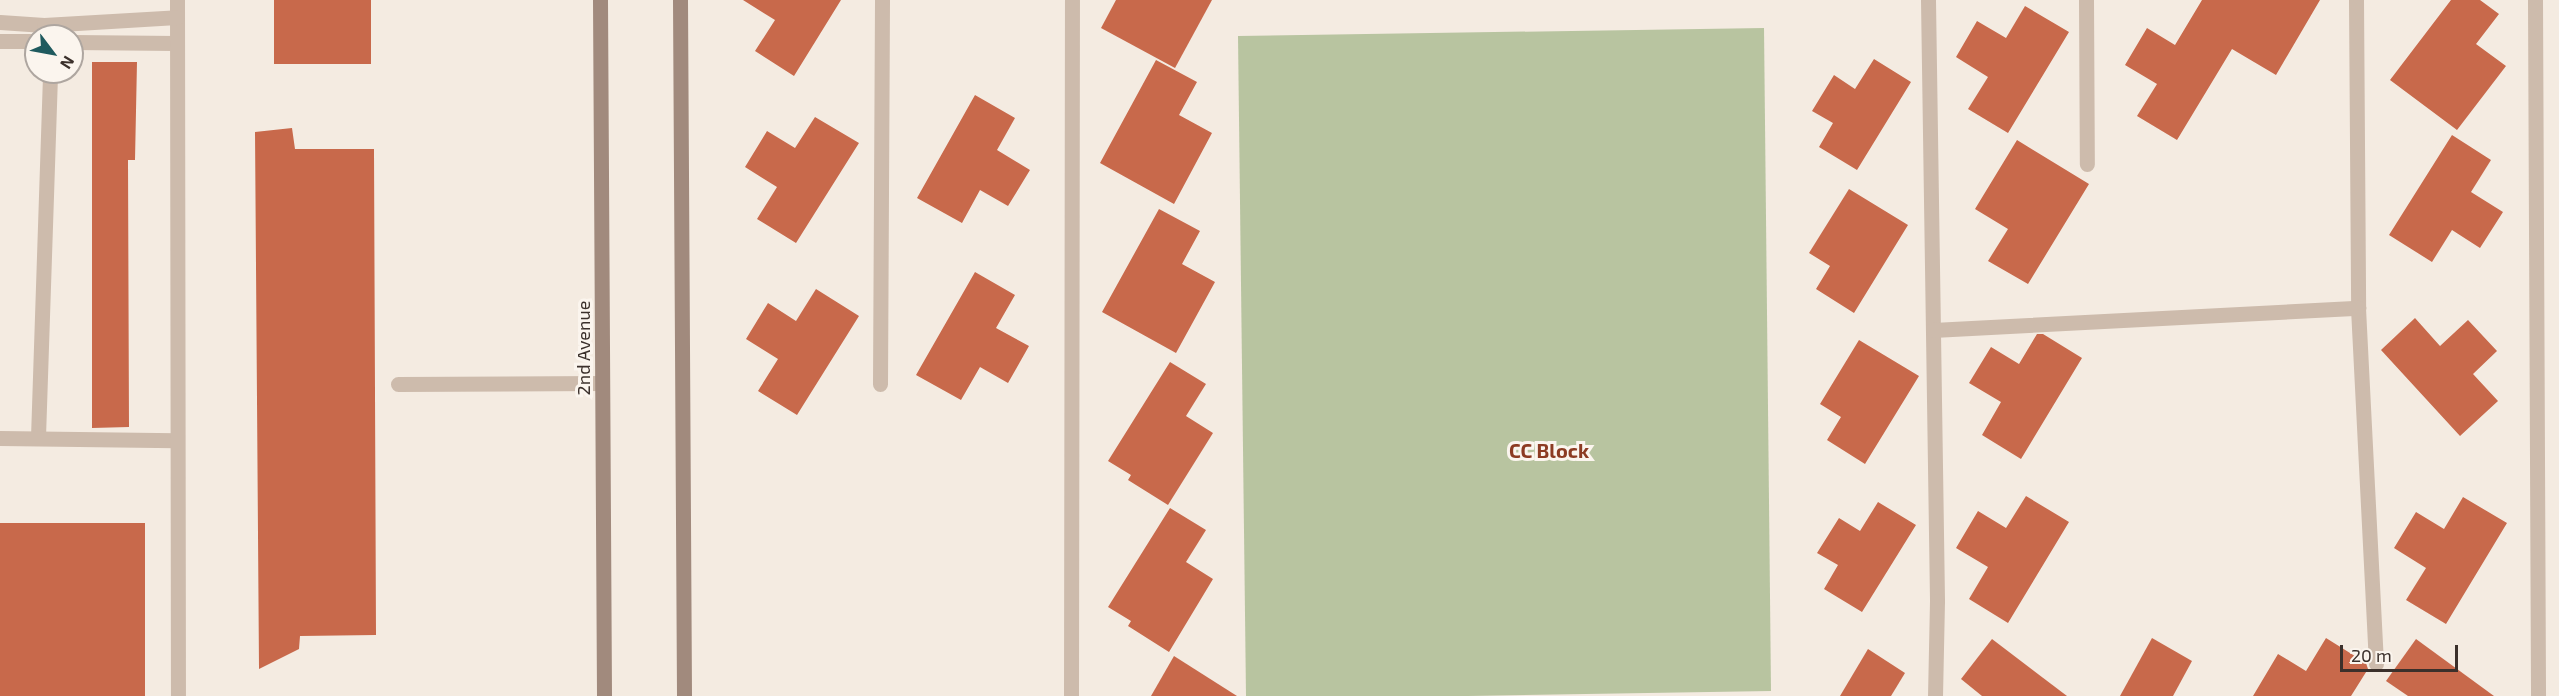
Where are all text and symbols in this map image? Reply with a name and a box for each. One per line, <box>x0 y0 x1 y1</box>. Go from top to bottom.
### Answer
north arrow <box>24 24 84 84</box>
text: N <box>57 53 79 73</box>
street label: 2nd Avenue <box>572 300 594 396</box>
district label: CC Block <box>1509 438 1589 462</box>
scale bar <box>2343 633 2462 671</box>
text: 20 m <box>2351 644 2392 666</box>

